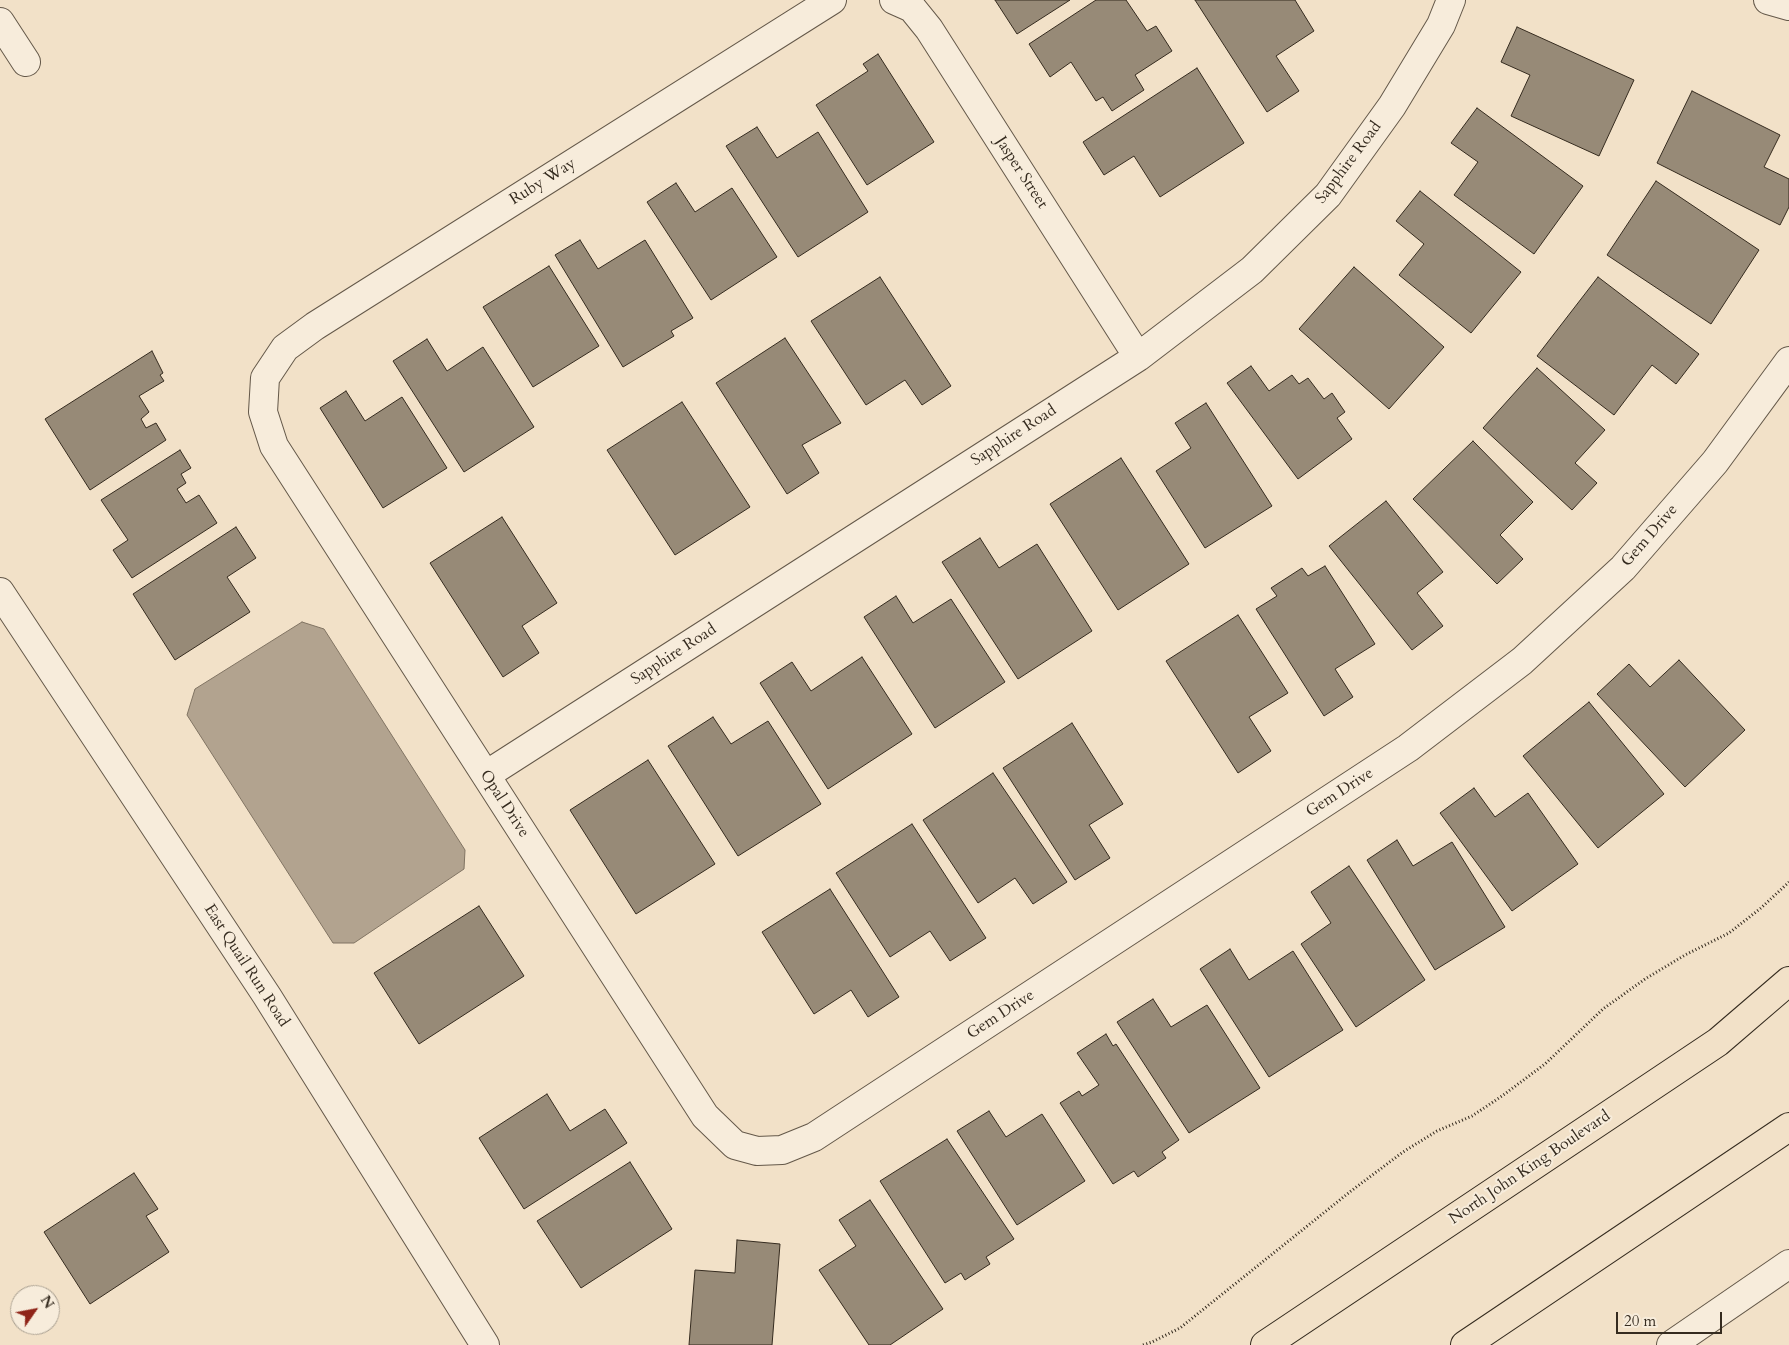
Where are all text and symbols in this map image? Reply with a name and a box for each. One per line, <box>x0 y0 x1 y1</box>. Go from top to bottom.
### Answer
street label: Sapphire Road <box>1312 118 1386 208</box>
street label: Jasper Street <box>991 133 1051 213</box>
street label: Ruby Way <box>506 154 580 210</box>
street label: Sapphire Road <box>968 401 1060 471</box>
street label: Gem Drive <box>1618 501 1682 571</box>
street label: Sapphire Road <box>628 620 720 690</box>
street label: Gem Drive <box>1303 764 1377 822</box>
street label: Opal Drive <box>475 767 533 841</box>
street label: East Quail Run Road <box>199 901 293 1031</box>
street label: Gem Drive <box>964 986 1038 1044</box>
street label: North John King Boulevard <box>1446 1107 1614 1229</box>
north arrow <box>10 1285 60 1335</box>
text: N <box>36 1292 58 1312</box>
scale bar <box>1619 1302 1725 1334</box>
text: 20 m <box>1624 1311 1656 1331</box>

